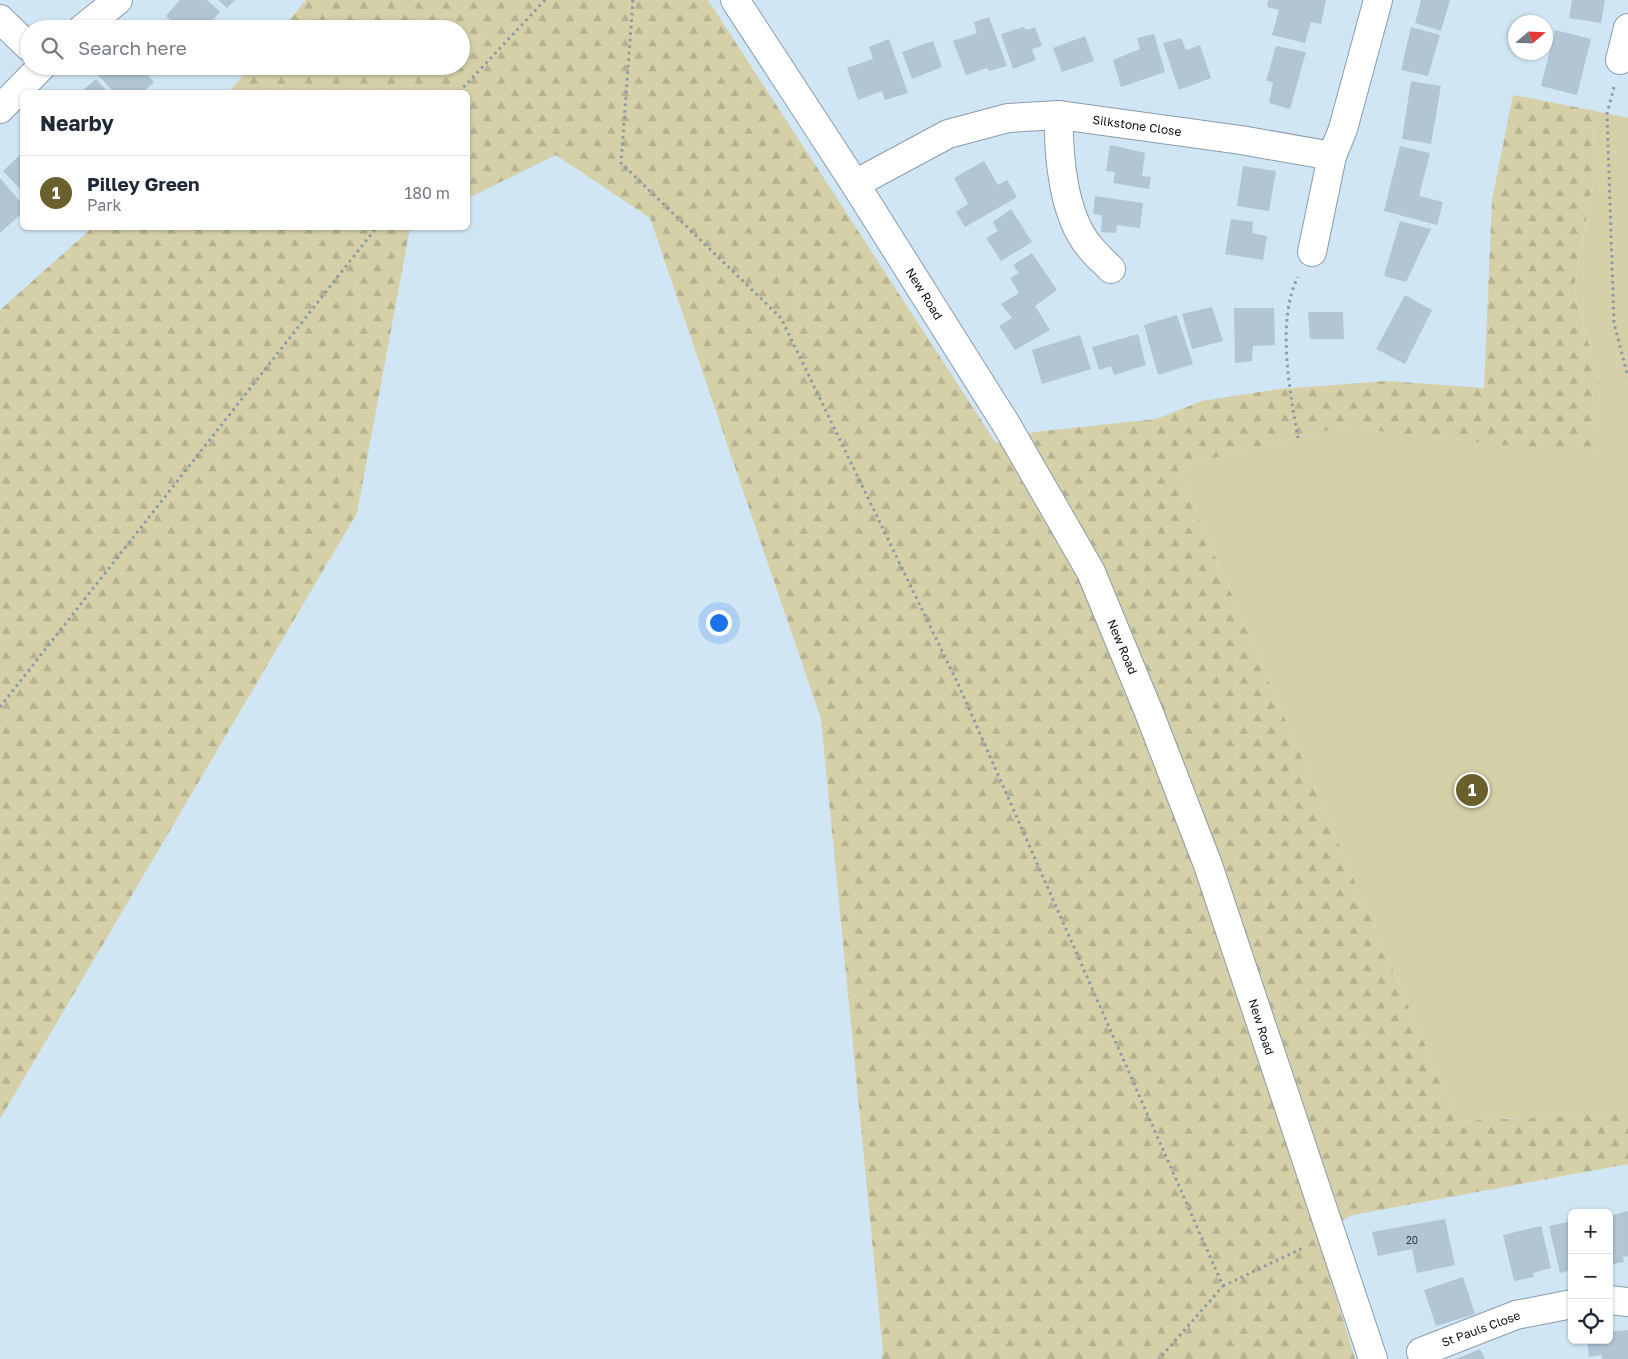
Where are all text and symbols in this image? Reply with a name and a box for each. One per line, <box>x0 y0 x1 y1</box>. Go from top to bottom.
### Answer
north arrow <box>1508 15 1553 60</box>
search box <box>20 20 470 75</box>
icon: search <box>38 34 66 62</box>
text: Search here <box>78 36 187 59</box>
text: Nearby <box>40 110 114 136</box>
street label: Silkstone Close <box>1092 112 1183 139</box>
text: Pilley Green <box>87 172 200 195</box>
text: 1 <box>52 183 60 203</box>
text: 180 m <box>404 183 450 203</box>
text: Park <box>87 195 122 215</box>
street label: New Road <box>903 265 946 322</box>
your location <box>706 610 732 636</box>
street label: New Road <box>1104 617 1141 676</box>
pin: 1 <box>1456 771 1488 809</box>
street label: New Road <box>1245 997 1278 1057</box>
map controls <box>1568 1209 1613 1344</box>
button: + <box>1568 1209 1613 1254</box>
house number: 20 <box>1406 1234 1418 1246</box>
button: − <box>1568 1254 1613 1299</box>
button: locate <box>1568 1299 1613 1344</box>
street label: St Pauls Close <box>1439 1307 1522 1350</box>

